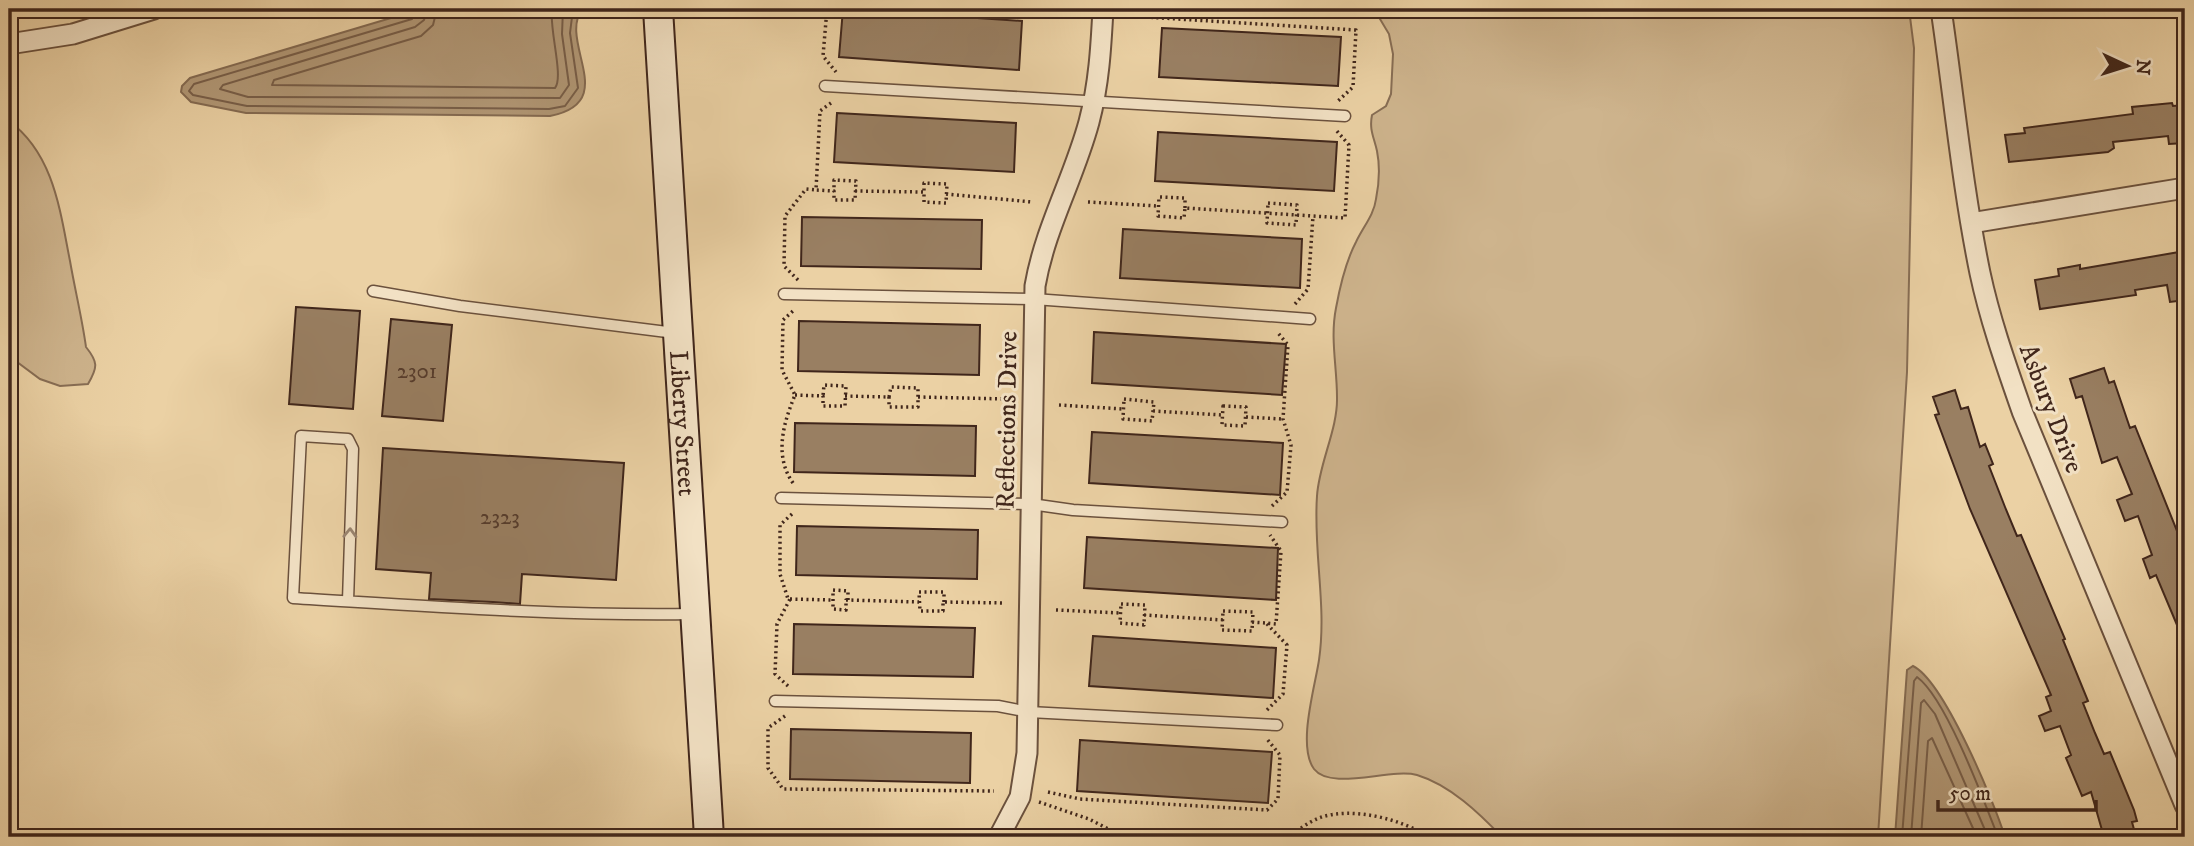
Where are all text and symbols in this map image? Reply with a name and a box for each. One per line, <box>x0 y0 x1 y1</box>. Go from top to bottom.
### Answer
north arrow <box>2092 32 2162 102</box>
text: N <box>2130 58 2154 76</box>
street label: Reflections Drive <box>989 331 1026 509</box>
street label: Asbury Drive <box>2011 339 2090 478</box>
street label: Liberty Street <box>661 350 703 497</box>
house number: 2301 <box>397 357 437 386</box>
house number: 2323 <box>480 503 520 532</box>
one-way arrow <box>343 527 358 538</box>
scale bar <box>1938 769 2096 813</box>
text: 50 m <box>1949 781 1991 807</box>

